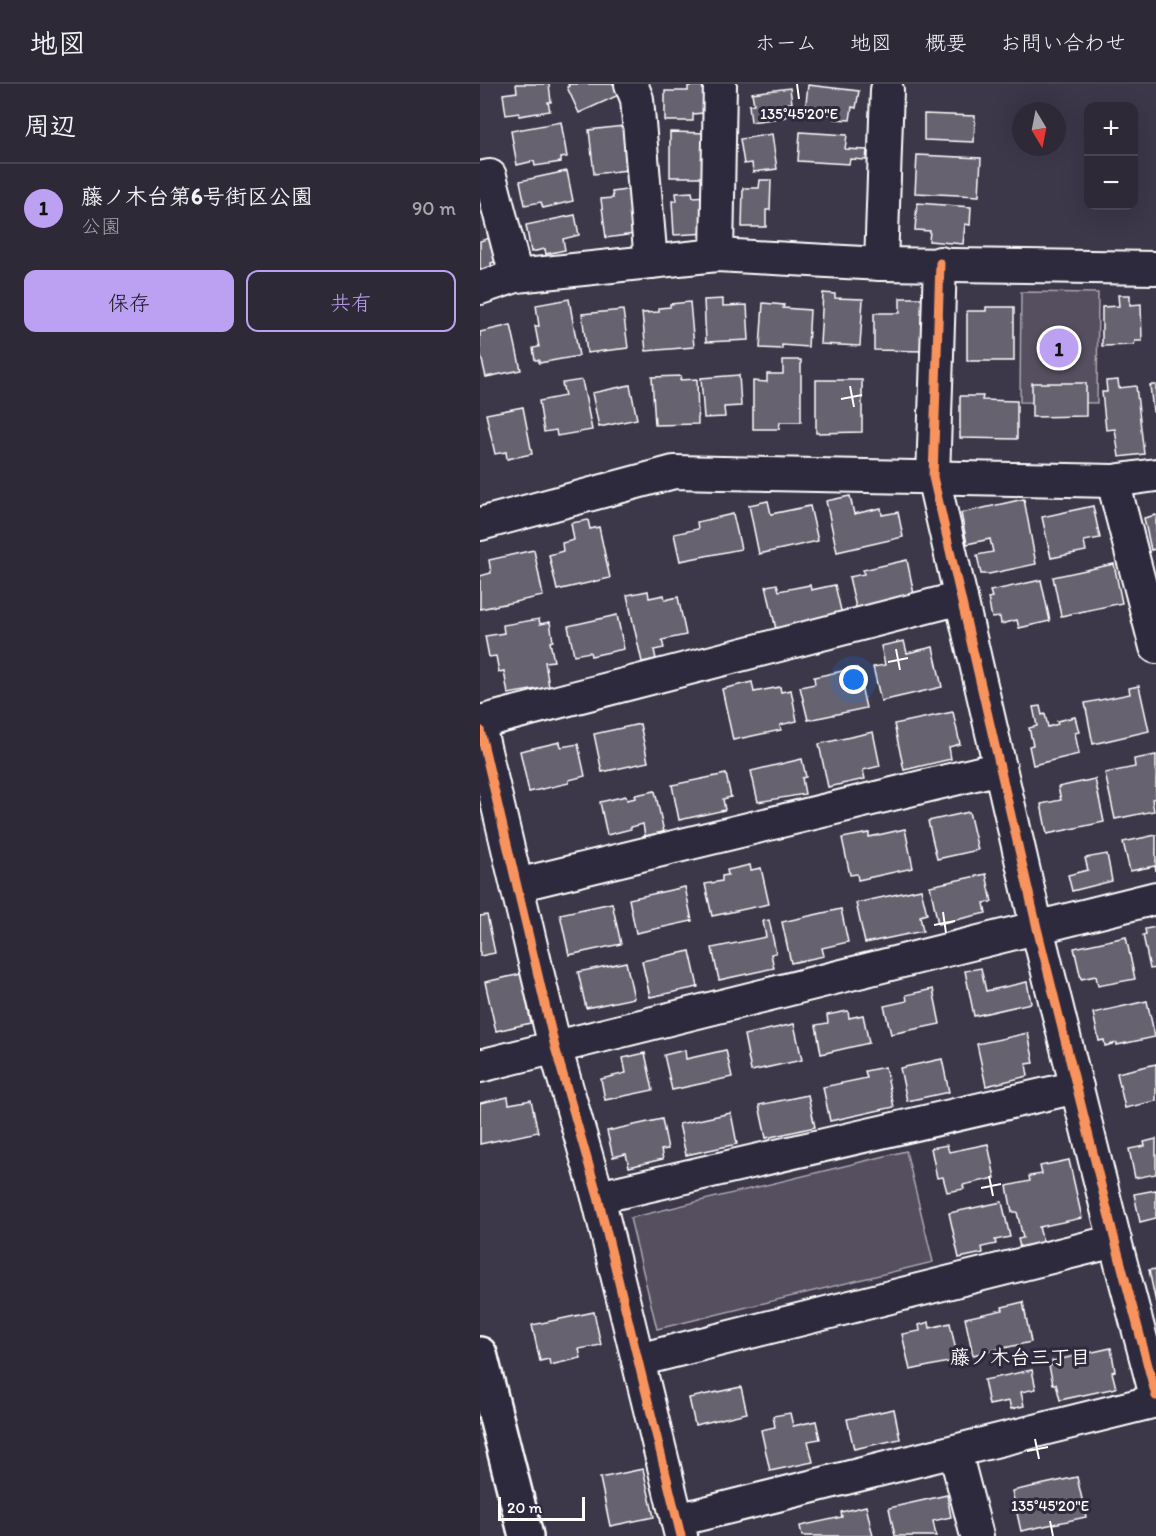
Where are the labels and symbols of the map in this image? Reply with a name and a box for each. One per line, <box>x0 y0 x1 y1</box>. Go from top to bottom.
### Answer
north arrow <box>1012 102 1066 156</box>
text: 135°45'20"E <box>760 105 838 123</box>
pin: 1 <box>1040 326 1078 370</box>
your location <box>839 665 868 694</box>
district label: 藤ノ木台三丁目 <box>950 1345 1090 1369</box>
scale bar <box>498 1494 585 1522</box>
text: 135°45'20"E <box>1011 1497 1089 1515</box>

